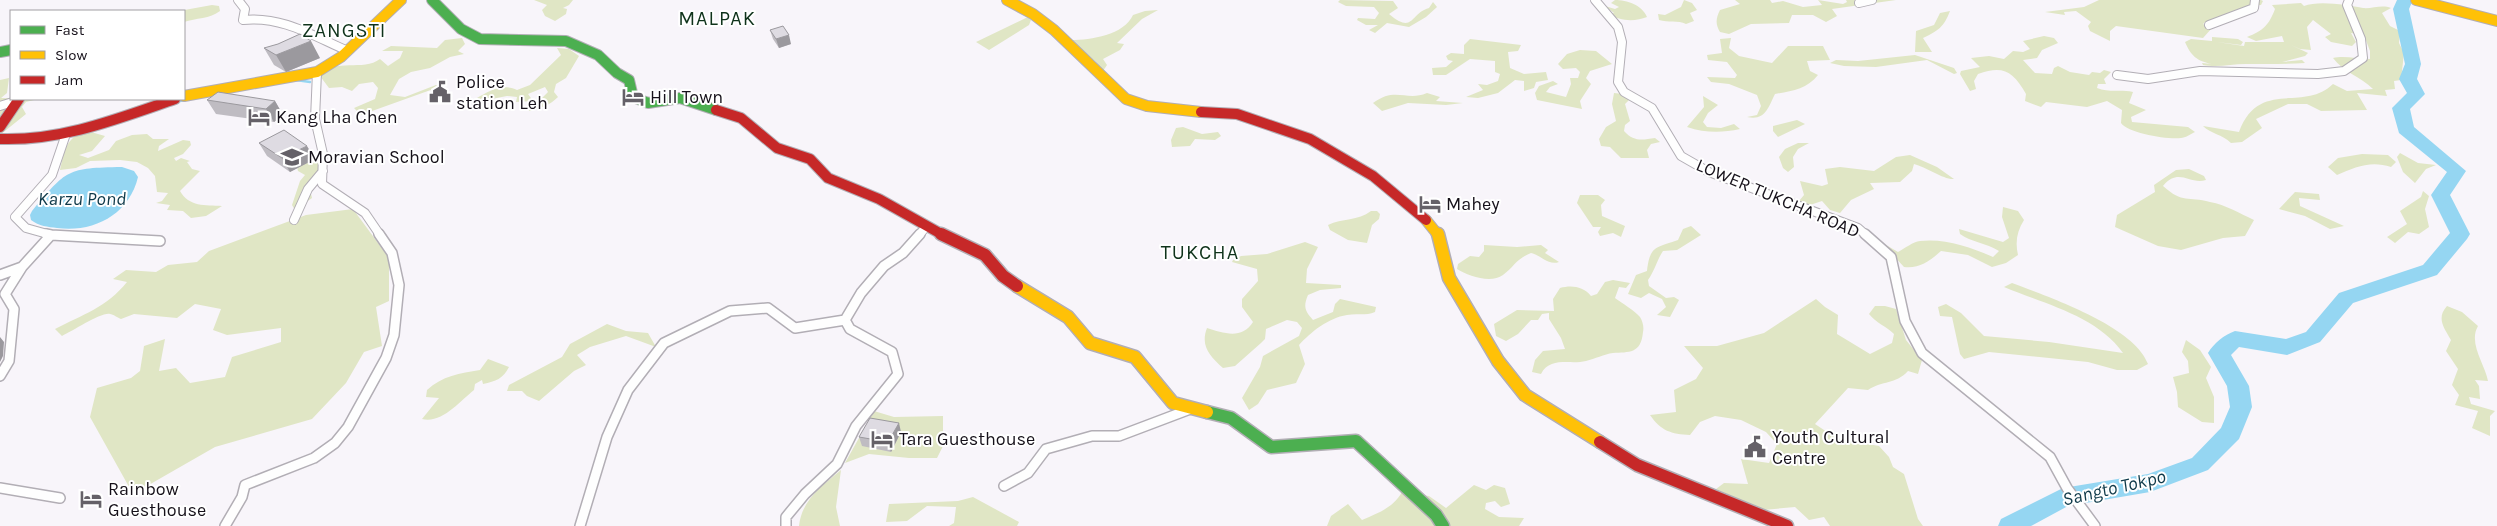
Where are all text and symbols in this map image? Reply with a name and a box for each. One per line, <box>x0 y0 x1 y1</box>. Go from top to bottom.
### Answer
district label: MALPAK <box>678 7 756 30</box>
legend <box>10 10 185 100</box>
district label: ZANGSTI <box>302 19 386 42</box>
text: Fast <box>55 21 85 39</box>
text: Slow <box>55 46 87 64</box>
text: Jam <box>55 71 83 89</box>
place label: Police station Leh <box>456 71 548 114</box>
public building icon: Police station Leh <box>427 79 453 105</box>
hotel icon: Hill Town <box>620 84 646 110</box>
place label: Hill Town <box>650 86 723 108</box>
hotel icon: Kang Lha Chen <box>246 104 272 130</box>
place label: Kang Lha Chen <box>276 106 398 128</box>
school or university icon: Moravian School <box>279 144 305 170</box>
place label: Moravian School <box>308 146 445 168</box>
street label: LOWER TUKCHA ROAD <box>1693 154 1863 242</box>
water label: Karzu Pond <box>38 188 126 210</box>
hotel icon: Mahey <box>1417 191 1443 217</box>
place label: Mahey <box>1446 193 1500 215</box>
district label: TUKCHA <box>1161 241 1239 264</box>
hotel icon: Tara Guesthouse <box>869 426 895 452</box>
place label: Youth Cultural Centre <box>1772 426 1889 469</box>
place label: Tara Guesthouse <box>899 428 1035 450</box>
public building icon: Youth Cultural Centre <box>1742 434 1768 460</box>
water label: Sangto Tokpo <box>2060 465 2168 511</box>
place label: Rainbow Guesthouse <box>108 478 206 521</box>
hotel icon: Rainbow Guesthouse <box>78 486 104 512</box>

